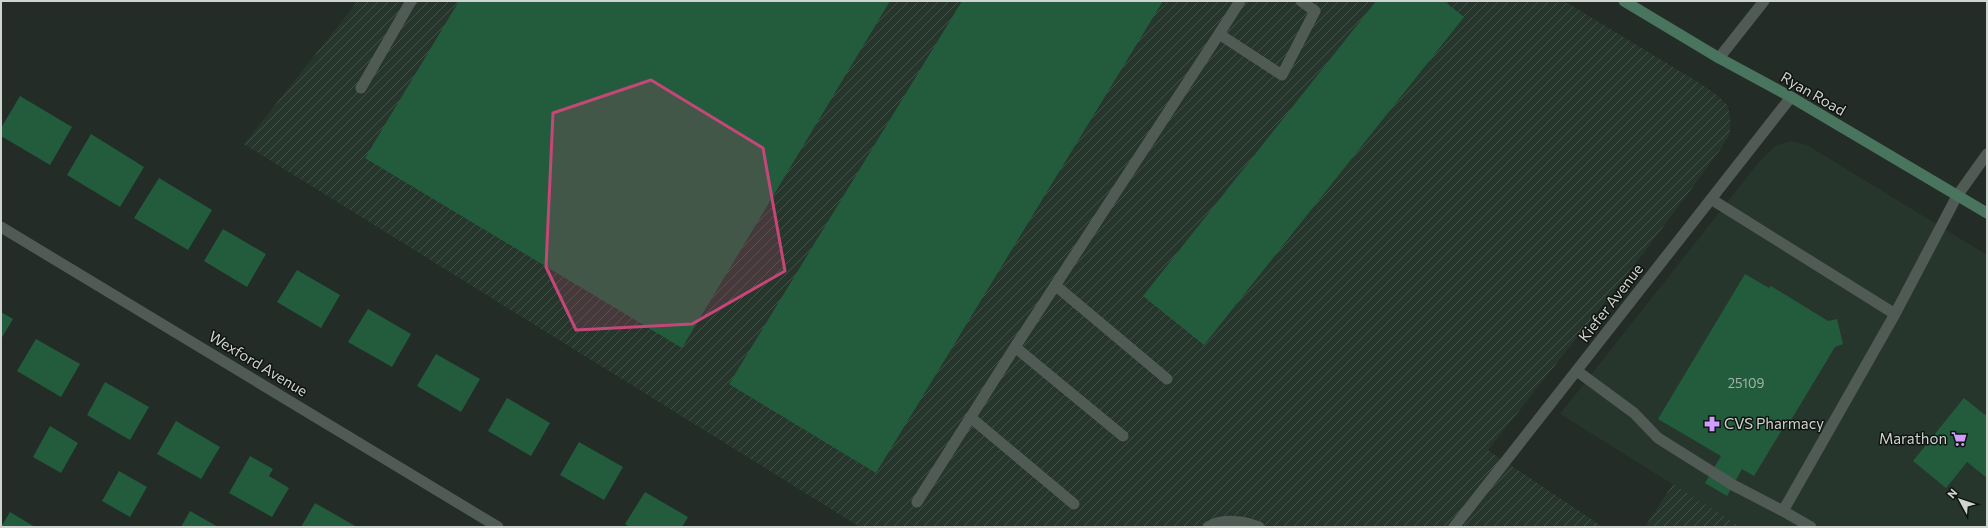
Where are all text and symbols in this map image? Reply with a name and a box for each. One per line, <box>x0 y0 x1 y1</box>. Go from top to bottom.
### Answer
street label: Ryan Road <box>1778 67 1849 119</box>
street label: Kiefer Avenue <box>1574 260 1646 345</box>
street label: Wexford Avenue <box>206 327 311 400</box>
house number: 25109 <box>1728 375 1764 391</box>
place label: CVS Pharmacy <box>1724 414 1824 432</box>
pharmacy icon: CVS Pharmacy <box>1703 415 1721 433</box>
place label: Marathon <box>1879 429 1947 447</box>
supermarket icon: Marathon <box>1950 430 1968 448</box>
north arrow <box>1940 480 1980 520</box>
text: N <box>1944 486 1960 501</box>

